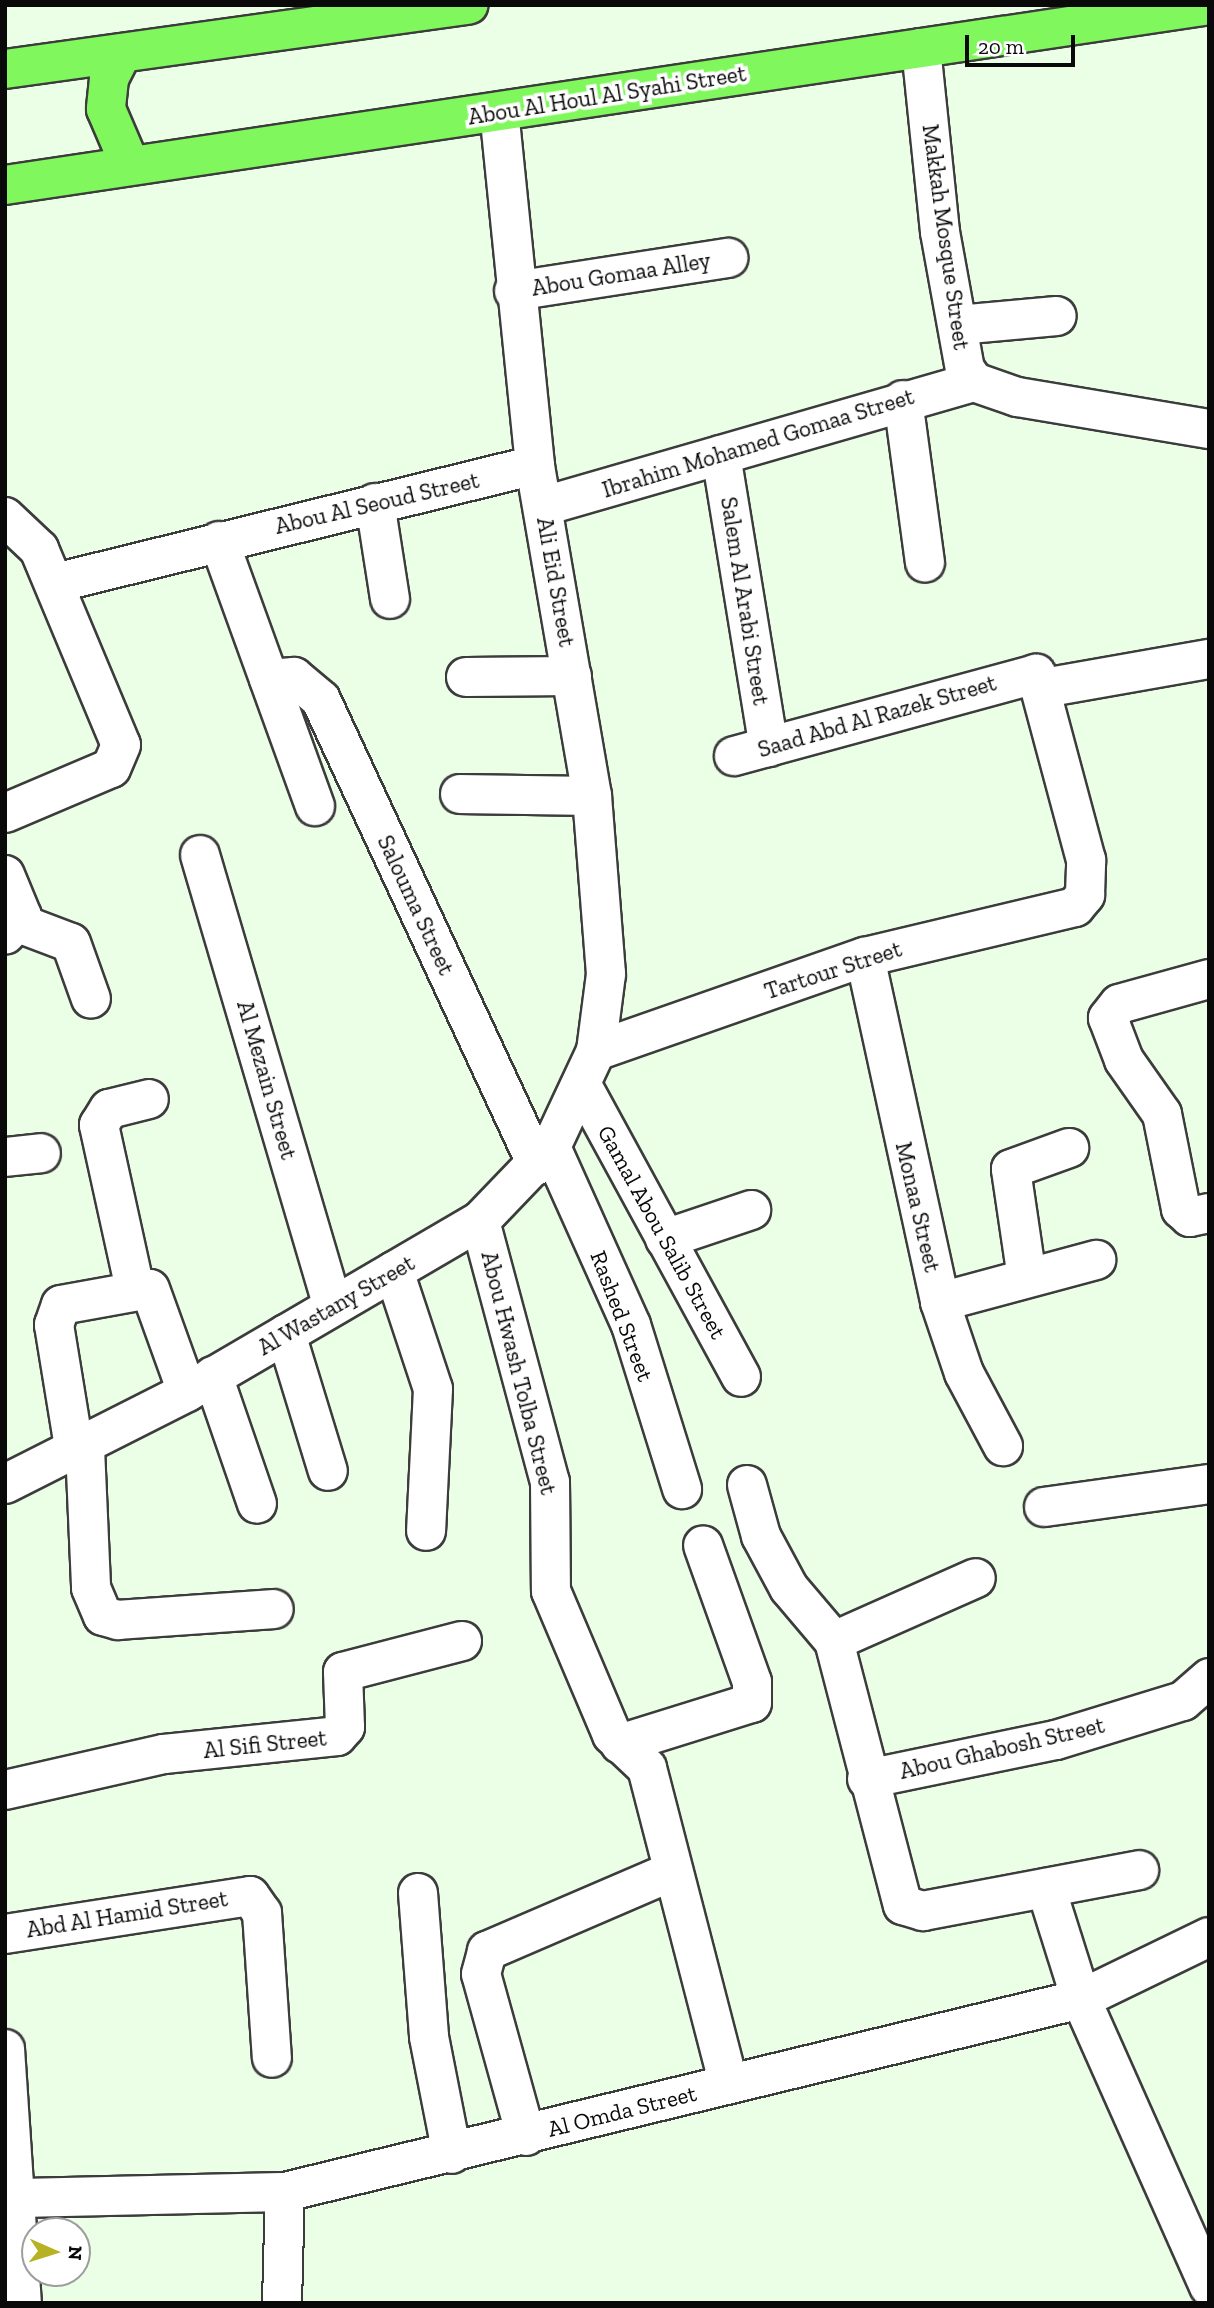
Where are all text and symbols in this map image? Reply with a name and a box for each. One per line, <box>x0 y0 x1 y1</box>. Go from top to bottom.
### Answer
scale bar <box>969 21 1079 65</box>
text: 20 m <box>978 34 1024 59</box>
street label: Abou Al Houl Al Syahi Street <box>465 59 749 131</box>
street label: Makkah Mosque Street <box>916 122 976 352</box>
street label: Abou Gomaa Alley <box>529 246 713 302</box>
street label: Ibrahim Mohamed Gomaa Street <box>599 382 917 504</box>
street label: Abou Al Seoud Street <box>272 466 482 540</box>
street label: Salem Al Arabi Street <box>715 494 775 708</box>
street label: Ali Eid Street <box>531 515 581 649</box>
street label: Saad Abd Al Razek Street <box>754 669 1000 763</box>
street label: Salouma Street <box>372 831 460 979</box>
street label: Tartour Street <box>761 935 905 1005</box>
street label: Al Mezain Street <box>231 997 303 1163</box>
street label: Gamal Abou Salib Street <box>592 1120 732 1344</box>
street label: Monaa Street <box>890 1139 946 1275</box>
street label: Rashed Street <box>584 1247 660 1385</box>
street label: Abou Hwash Tolba Street <box>475 1248 563 1498</box>
street label: Al Wastany Street <box>252 1249 420 1361</box>
street label: Abou Ghabosh Street <box>897 1711 1107 1785</box>
street label: Al Sifi Street <box>202 1724 328 1764</box>
street label: Abd Al Hamid Street <box>24 1884 230 1944</box>
street label: Al Omda Street <box>545 2079 699 2143</box>
north arrow <box>21 2217 91 2287</box>
text: N <box>64 2245 87 2261</box>

